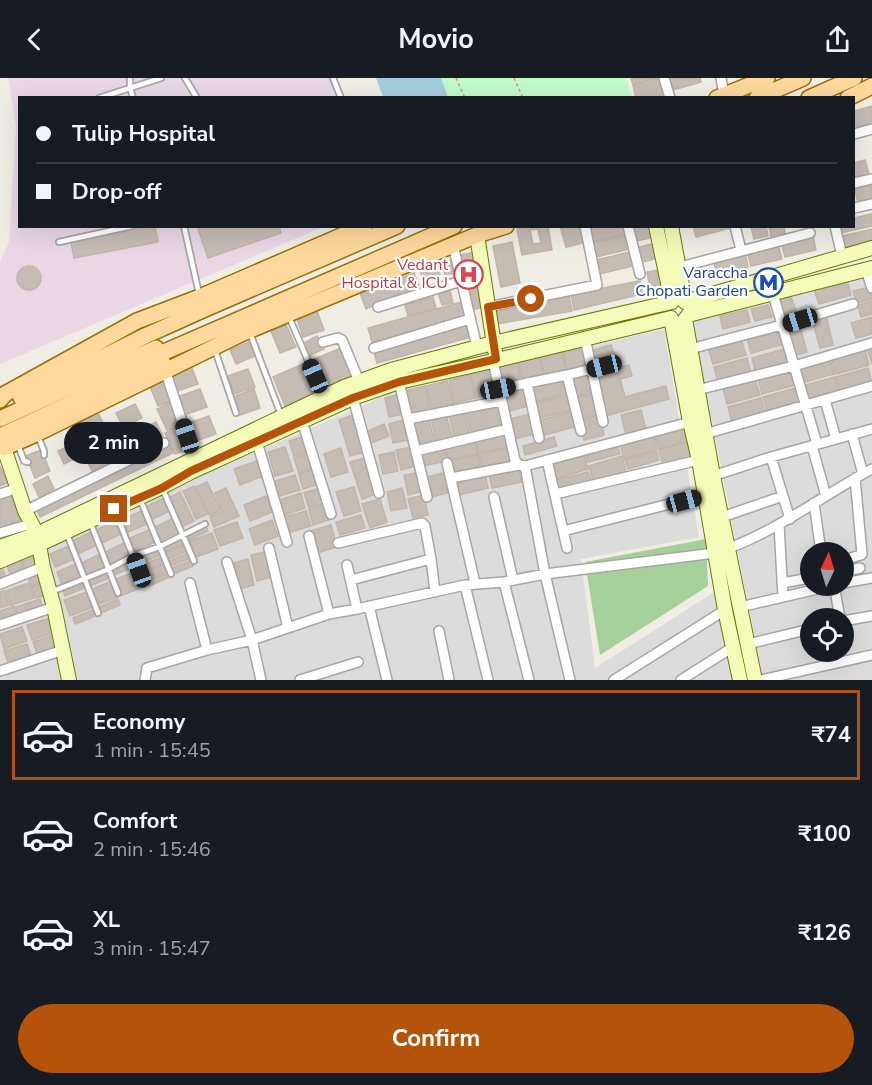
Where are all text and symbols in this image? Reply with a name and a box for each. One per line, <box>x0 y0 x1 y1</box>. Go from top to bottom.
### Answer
text: Movio <box>398 21 474 58</box>
icon: back <box>18 23 51 56</box>
icon: share <box>821 23 854 56</box>
text: Tulip Hospital <box>72 119 215 149</box>
text: Drop-off <box>72 177 161 207</box>
place label: Vedant Hospital & ICU <box>342 254 448 294</box>
hospital icon: Vedant Hospital & ICU <box>453 258 485 290</box>
place label: Varaccha Chopati Garden <box>635 262 748 302</box>
metro station icon: Varaccha Chopati Garden <box>753 266 785 298</box>
route start <box>517 285 544 312</box>
car <box>780 306 820 334</box>
car <box>584 353 624 379</box>
car <box>299 356 331 396</box>
car <box>479 377 517 401</box>
car <box>173 416 201 456</box>
callout: 2 min <box>64 422 164 464</box>
text: 2 min <box>88 429 139 456</box>
car <box>664 488 704 514</box>
route end <box>100 495 127 522</box>
north arrow <box>800 542 854 596</box>
map controls <box>800 542 854 662</box>
car <box>124 550 154 590</box>
button: locate <box>800 608 854 662</box>
text: Economy <box>93 707 185 737</box>
icon: car <box>21 708 75 762</box>
text: ₹74 <box>811 720 851 750</box>
text: 1 min · 15:45 <box>93 737 211 764</box>
text: Comfort <box>93 806 177 836</box>
icon: car <box>21 807 75 861</box>
text: ₹100 <box>798 819 851 849</box>
text: 2 min · 15:46 <box>93 836 211 863</box>
text: XL <box>93 905 120 935</box>
icon: car <box>21 906 75 960</box>
text: ₹126 <box>798 918 851 948</box>
text: 3 min · 15:47 <box>93 935 211 962</box>
button: Confirm <box>18 1004 854 1073</box>

